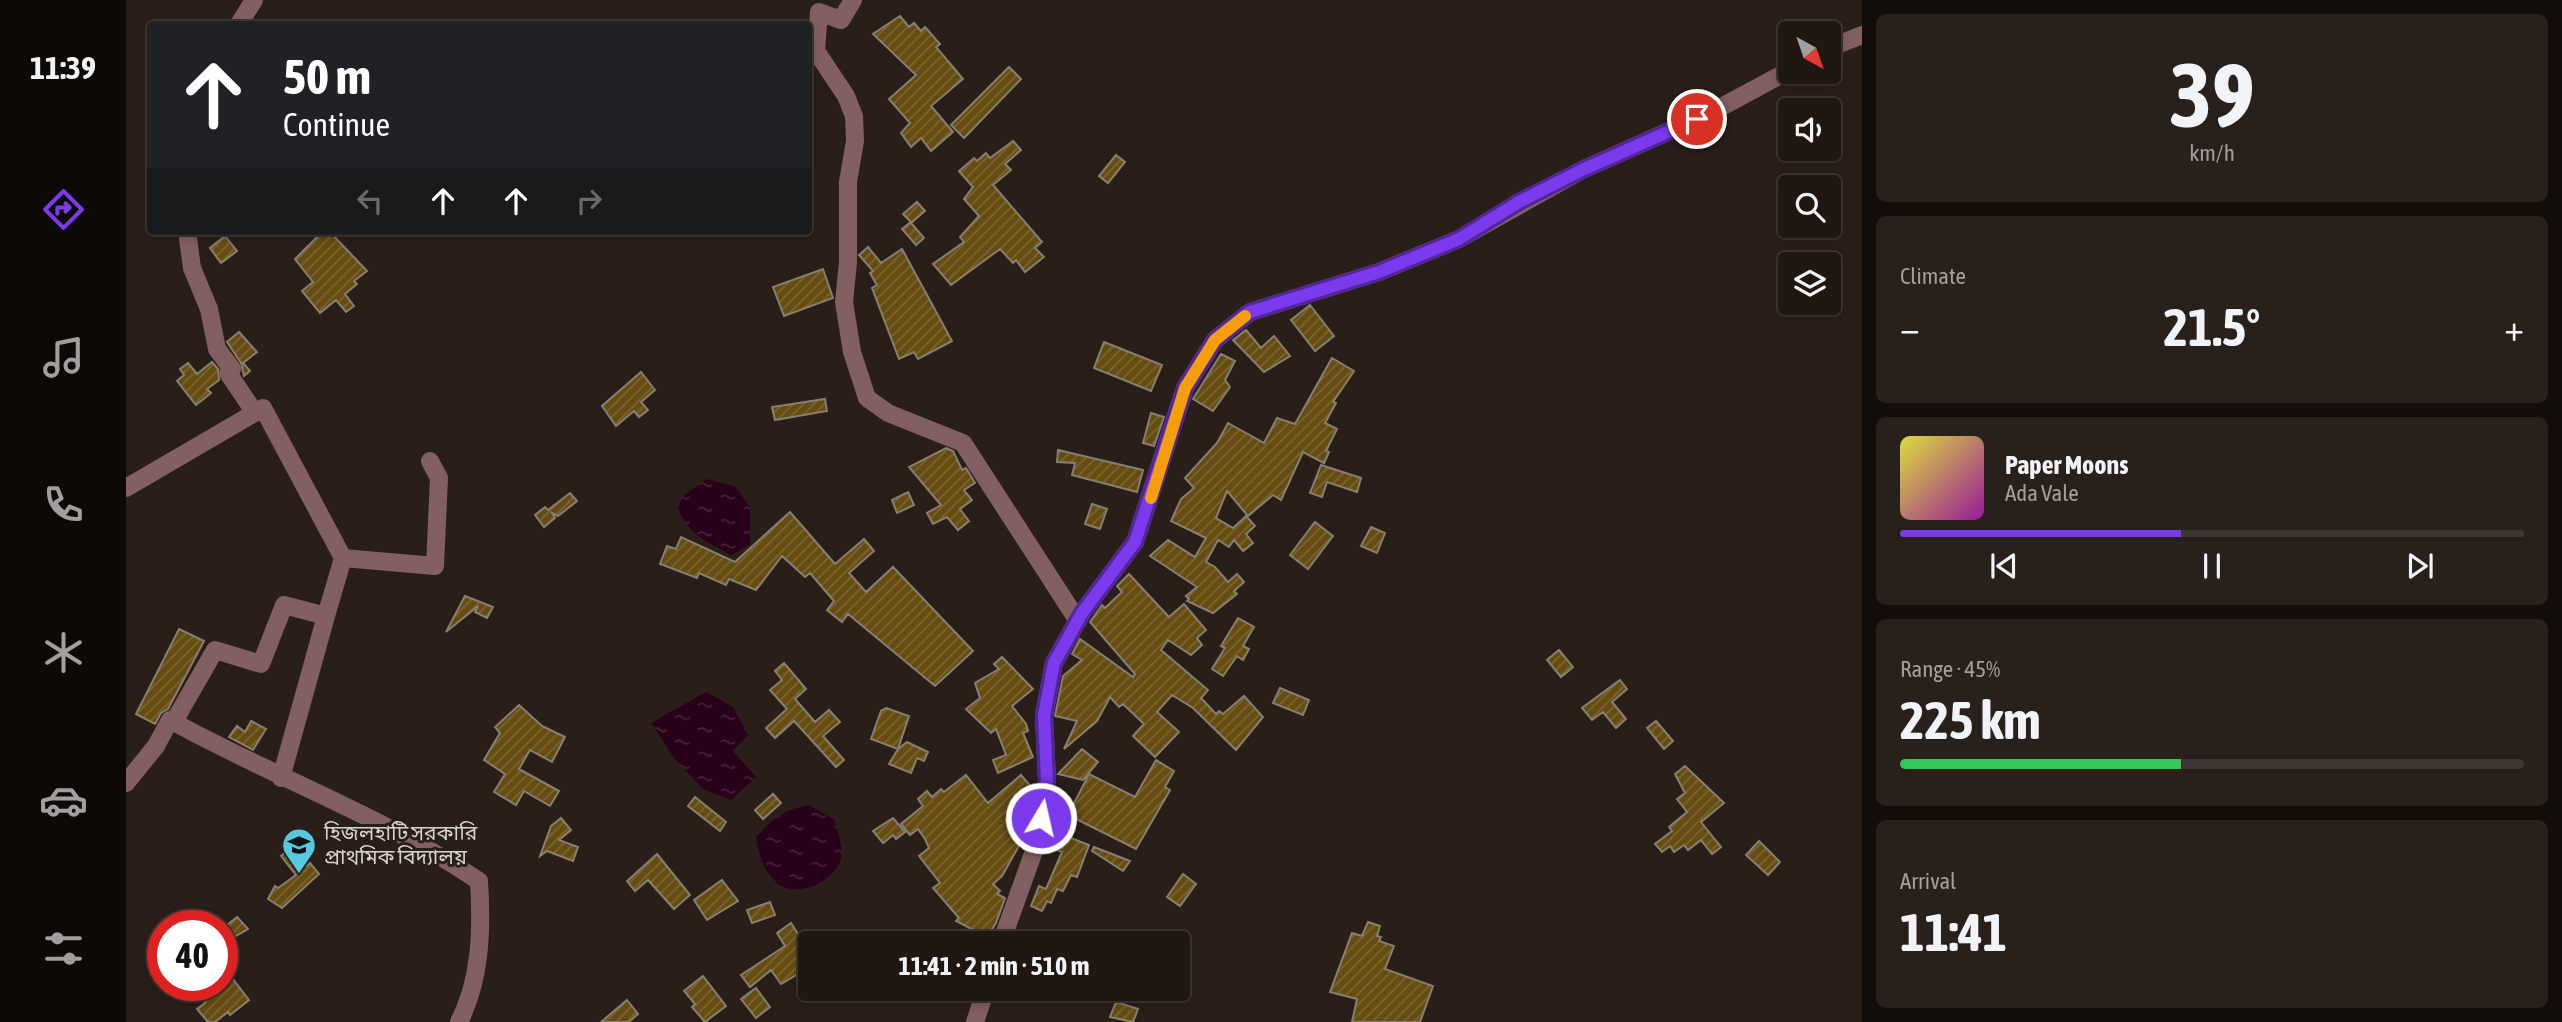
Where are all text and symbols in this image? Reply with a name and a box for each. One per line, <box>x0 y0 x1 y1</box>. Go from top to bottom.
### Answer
north arrow <box>1778 21 1841 84</box>
map controls <box>1778 21 1841 315</box>
text: 39 <box>2169 42 2255 146</box>
text: 50 m <box>283 48 371 104</box>
text: 11:39 <box>30 49 96 86</box>
icon: ahead <box>168 49 259 140</box>
pin <box>1667 89 1727 149</box>
button: sound <box>1778 98 1841 161</box>
icon: arrive <box>1678 100 1716 138</box>
text: Continue <box>283 106 390 143</box>
text: km/h <box>2189 140 2235 166</box>
button: search <box>1778 175 1841 238</box>
icon: left <box>351 182 389 220</box>
icon: ahead <box>424 182 462 220</box>
icon: ahead <box>497 182 535 220</box>
icon: right <box>570 182 608 220</box>
icon: directions <box>39 185 88 234</box>
button: layers <box>1778 252 1841 315</box>
text: Climate <box>1900 263 1966 289</box>
text: 21.5° <box>2164 297 2260 357</box>
text: − <box>1900 306 1920 349</box>
text: + <box>2504 306 2524 349</box>
icon: music <box>39 333 88 382</box>
text: Paper Moons <box>2005 450 2128 480</box>
icon: phone <box>39 480 88 529</box>
text: Ada Vale <box>2005 480 2079 506</box>
icon: previous <box>1985 547 2023 585</box>
icon: pause <box>2193 547 2231 585</box>
icon: next <box>2401 547 2439 585</box>
icon: climate <box>39 628 88 677</box>
text: Range · 45% <box>1900 656 2000 682</box>
text: 225 km <box>1900 690 2041 750</box>
icon: car <box>39 776 88 825</box>
position arrow <box>1004 781 1078 855</box>
place label: হিজলহাটি সরকারি প্রাথমিক বিদ্যালয় <box>323 820 478 868</box>
school or university icon: হিজলহাটি সরকারি প্রাথমিক বিদ্যালয় <box>280 826 318 875</box>
text: Arrival <box>1900 868 1956 894</box>
text: 11:41 <box>1900 902 2007 962</box>
speed limit sign: 40 <box>147 910 238 1001</box>
icon: filters <box>39 924 88 973</box>
text: 11:41 · 2 min · 510 m <box>899 951 1089 981</box>

